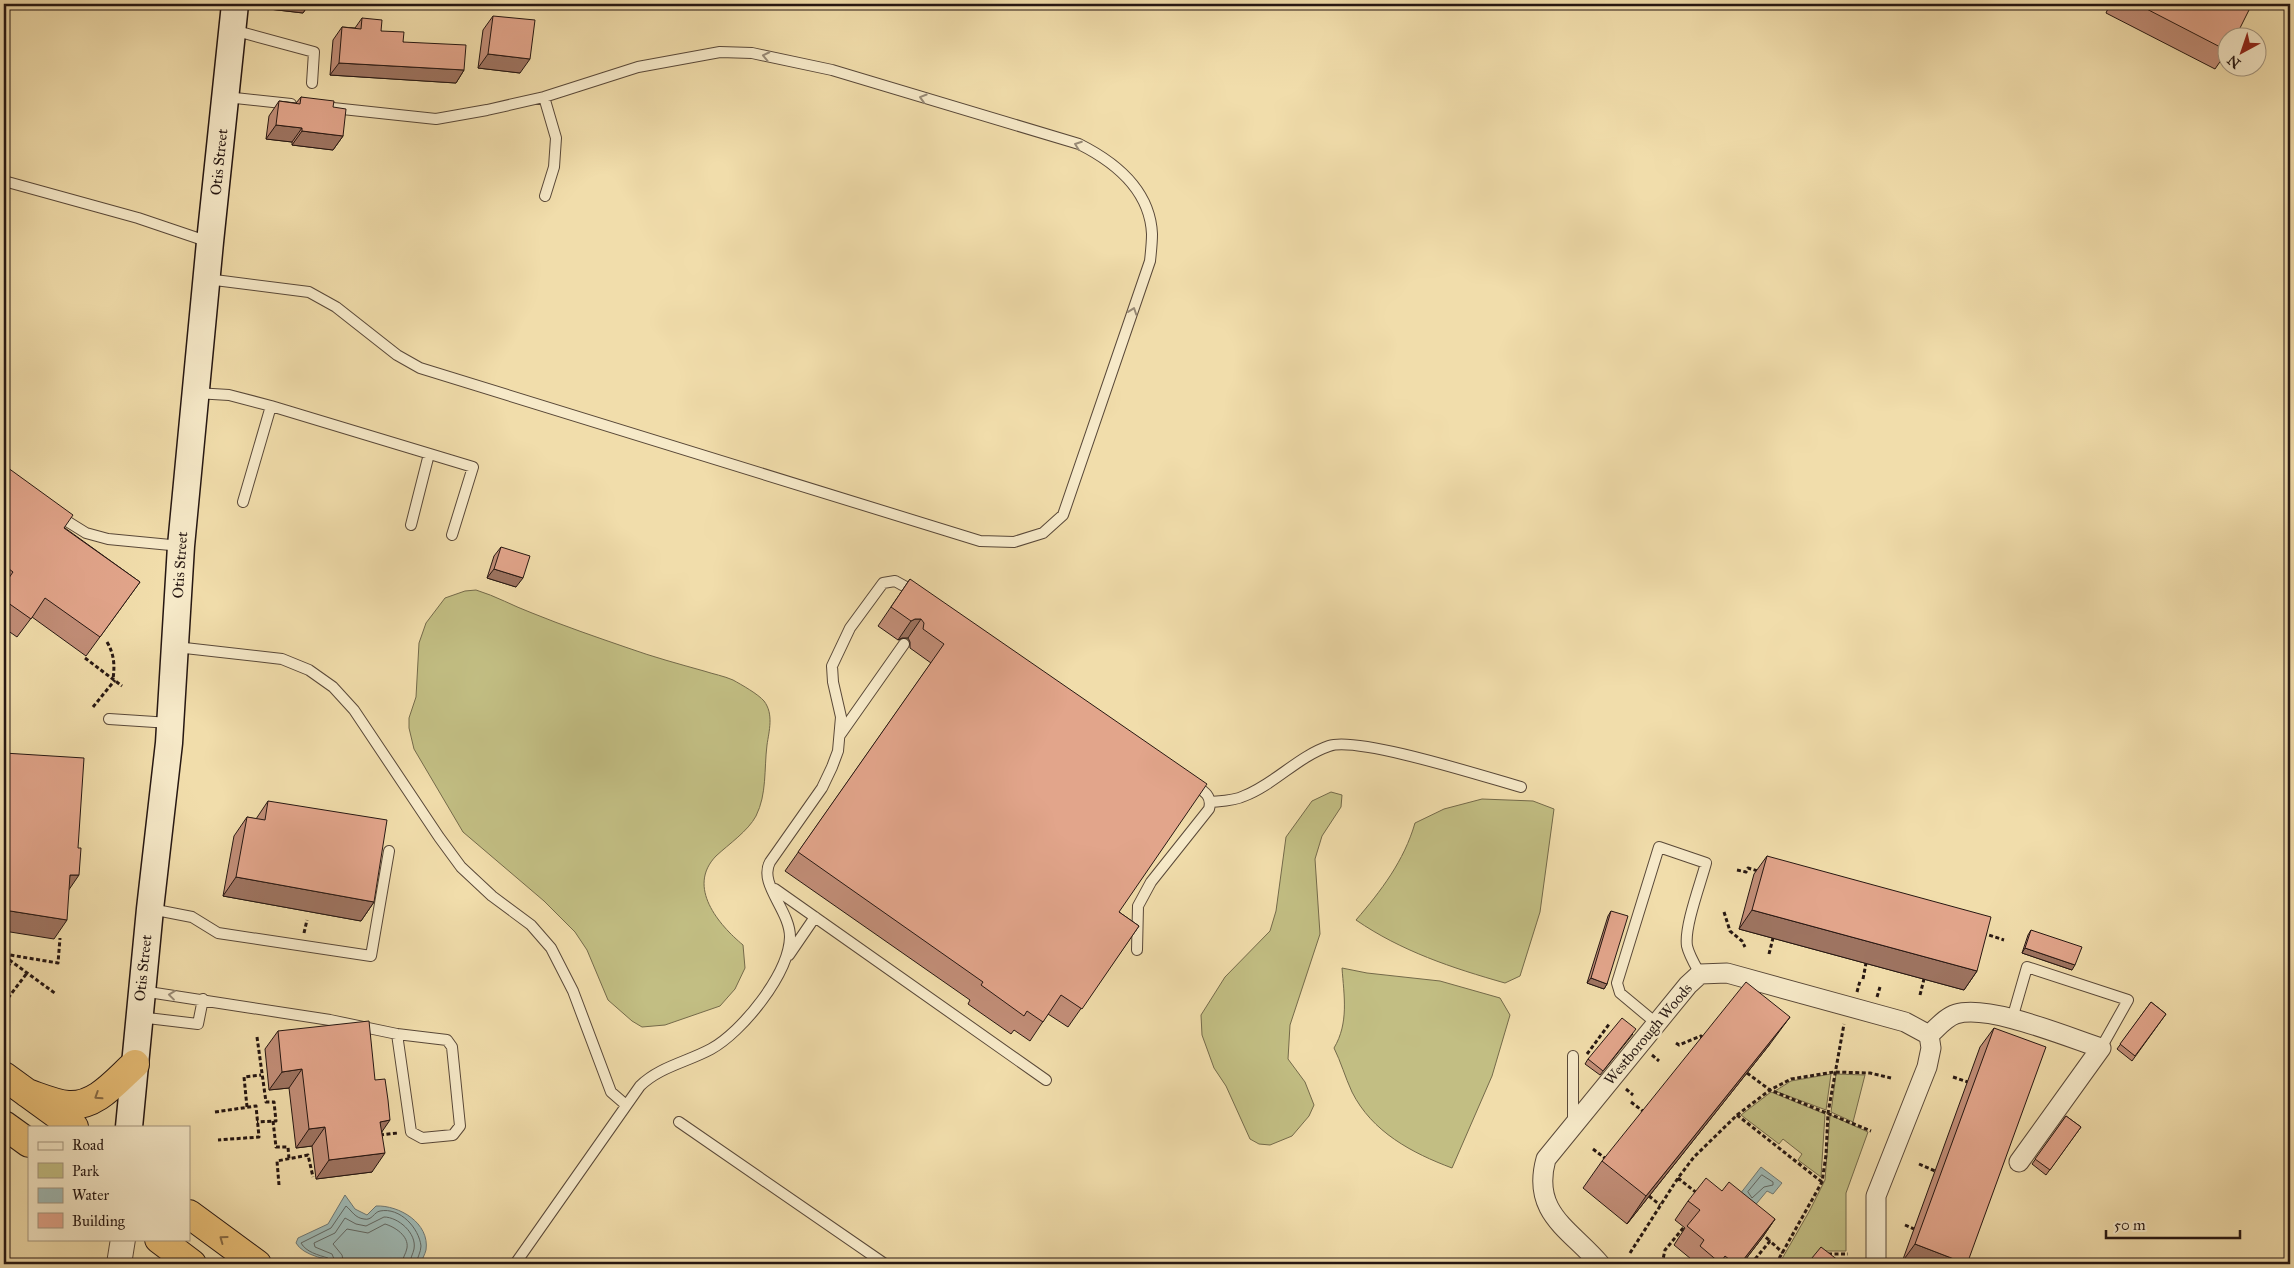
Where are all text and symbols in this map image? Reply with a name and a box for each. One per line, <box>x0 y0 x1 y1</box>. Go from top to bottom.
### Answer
north arrow <box>2216 28 2266 78</box>
one-way arrow <box>761 51 770 62</box>
text: N <box>2224 51 2244 72</box>
one-way arrow <box>919 93 927 103</box>
street label: Otis Street <box>207 127 232 196</box>
one-way arrow <box>1074 141 1083 151</box>
one-way arrow <box>1127 307 1137 316</box>
street label: Otis Street <box>169 530 191 599</box>
street label: Otis Street <box>131 933 156 1002</box>
street label: Westborough Woods <box>1600 979 1696 1089</box>
one-way arrow <box>168 990 176 1001</box>
one-way arrow <box>94 1090 104 1099</box>
legend <box>28 1126 190 1240</box>
text: Road <box>72 1136 104 1154</box>
text: Park <box>72 1162 99 1180</box>
text: Water <box>72 1186 109 1204</box>
scale bar <box>2106 1208 2240 1240</box>
text: Building <box>72 1212 126 1230</box>
text: 50 m <box>2114 1216 2146 1234</box>
one-way arrow <box>219 1236 229 1245</box>

